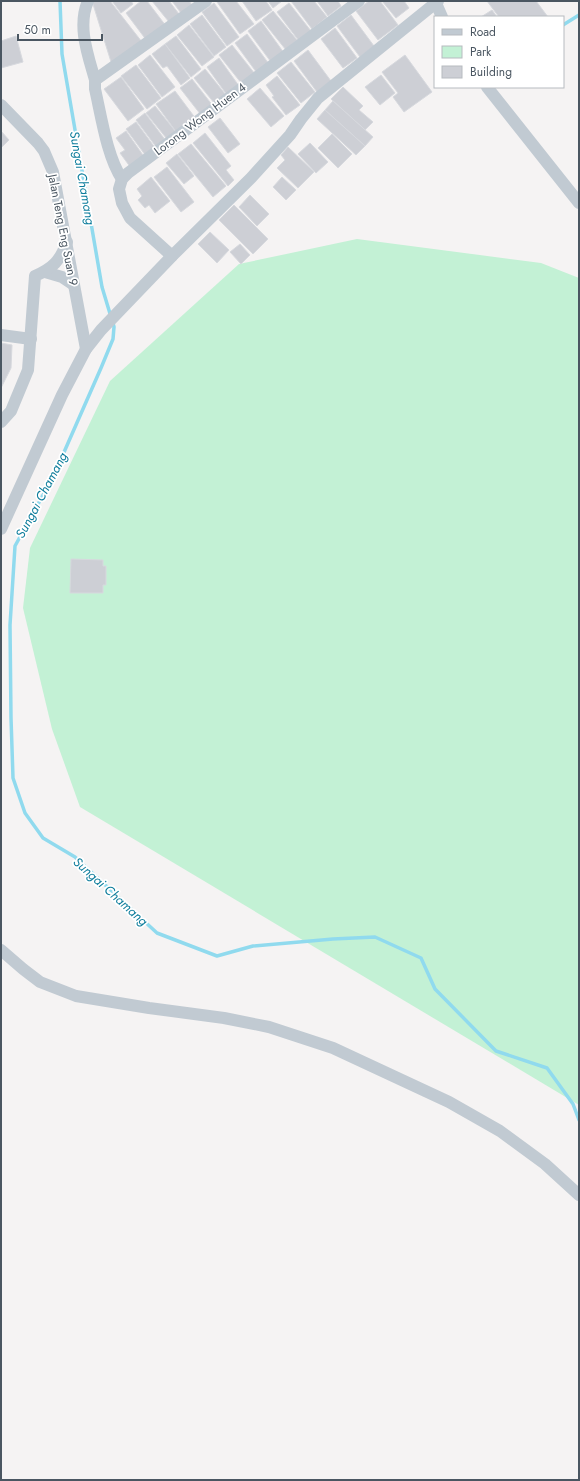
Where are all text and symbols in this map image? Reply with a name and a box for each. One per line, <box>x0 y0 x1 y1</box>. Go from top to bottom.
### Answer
scale bar <box>18 16 102 42</box>
legend <box>434 16 564 88</box>
text: 50 m <box>24 21 51 39</box>
text: Road <box>470 23 496 41</box>
text: Park <box>470 43 492 61</box>
text: Building <box>470 63 512 81</box>
street label: Lorong Wong Huen 4 <box>150 78 250 160</box>
water label: Sungai Chamang <box>65 130 100 227</box>
street label: Jalan Teng Eng Suan 9 <box>43 171 83 287</box>
water label: Sungai Chamang <box>11 449 72 542</box>
water label: Sungai Chamang <box>69 853 152 930</box>

